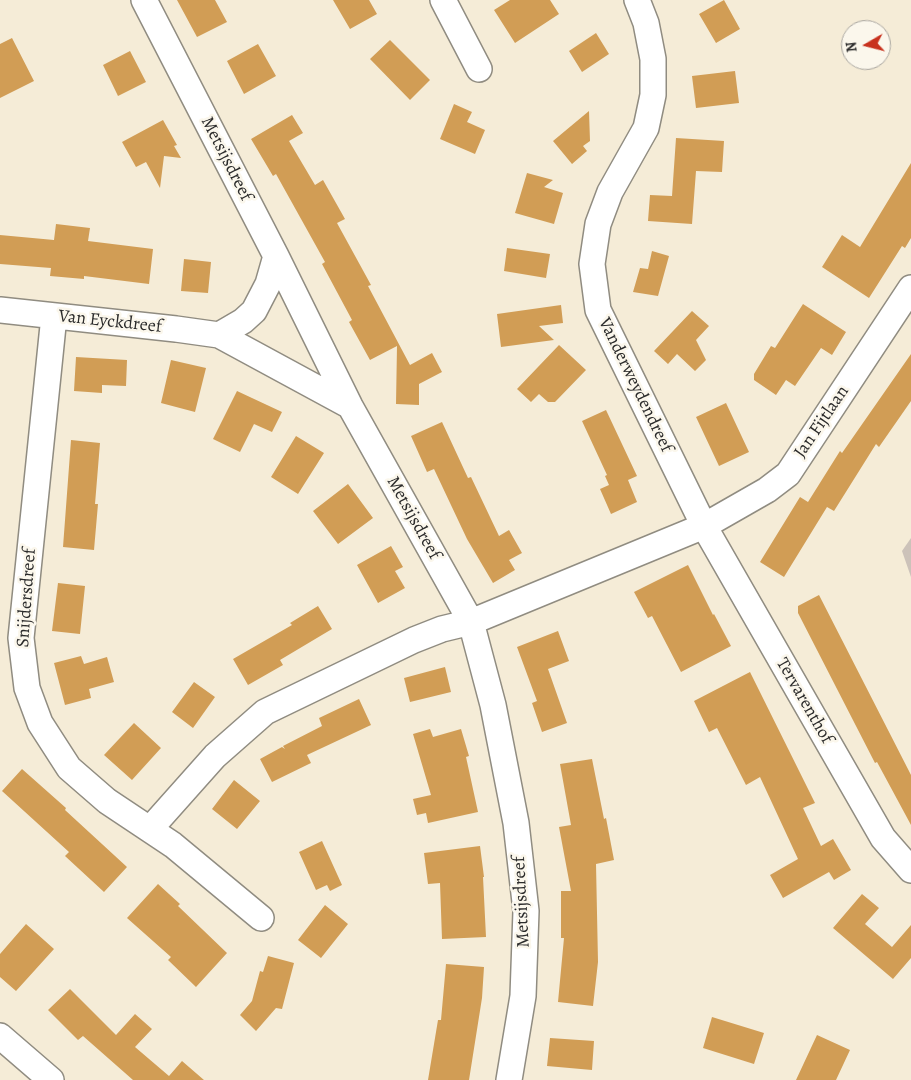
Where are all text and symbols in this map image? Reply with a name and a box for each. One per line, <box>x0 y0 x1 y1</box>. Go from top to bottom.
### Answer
north arrow <box>841 20 891 70</box>
text: N <box>842 41 862 53</box>
street label: Metsijsdreef <box>196 113 256 205</box>
street label: Van Eyckdreef <box>57 306 163 338</box>
street label: Vanderweydendreef <box>593 314 677 456</box>
street label: Jan Fijtlaan <box>790 382 854 462</box>
street label: Metsijsdreef <box>381 473 445 563</box>
street label: Snijdersdreef <box>13 548 41 648</box>
street label: Tervarenthof <box>771 654 837 748</box>
street label: Metsijsdreef <box>509 856 535 948</box>

